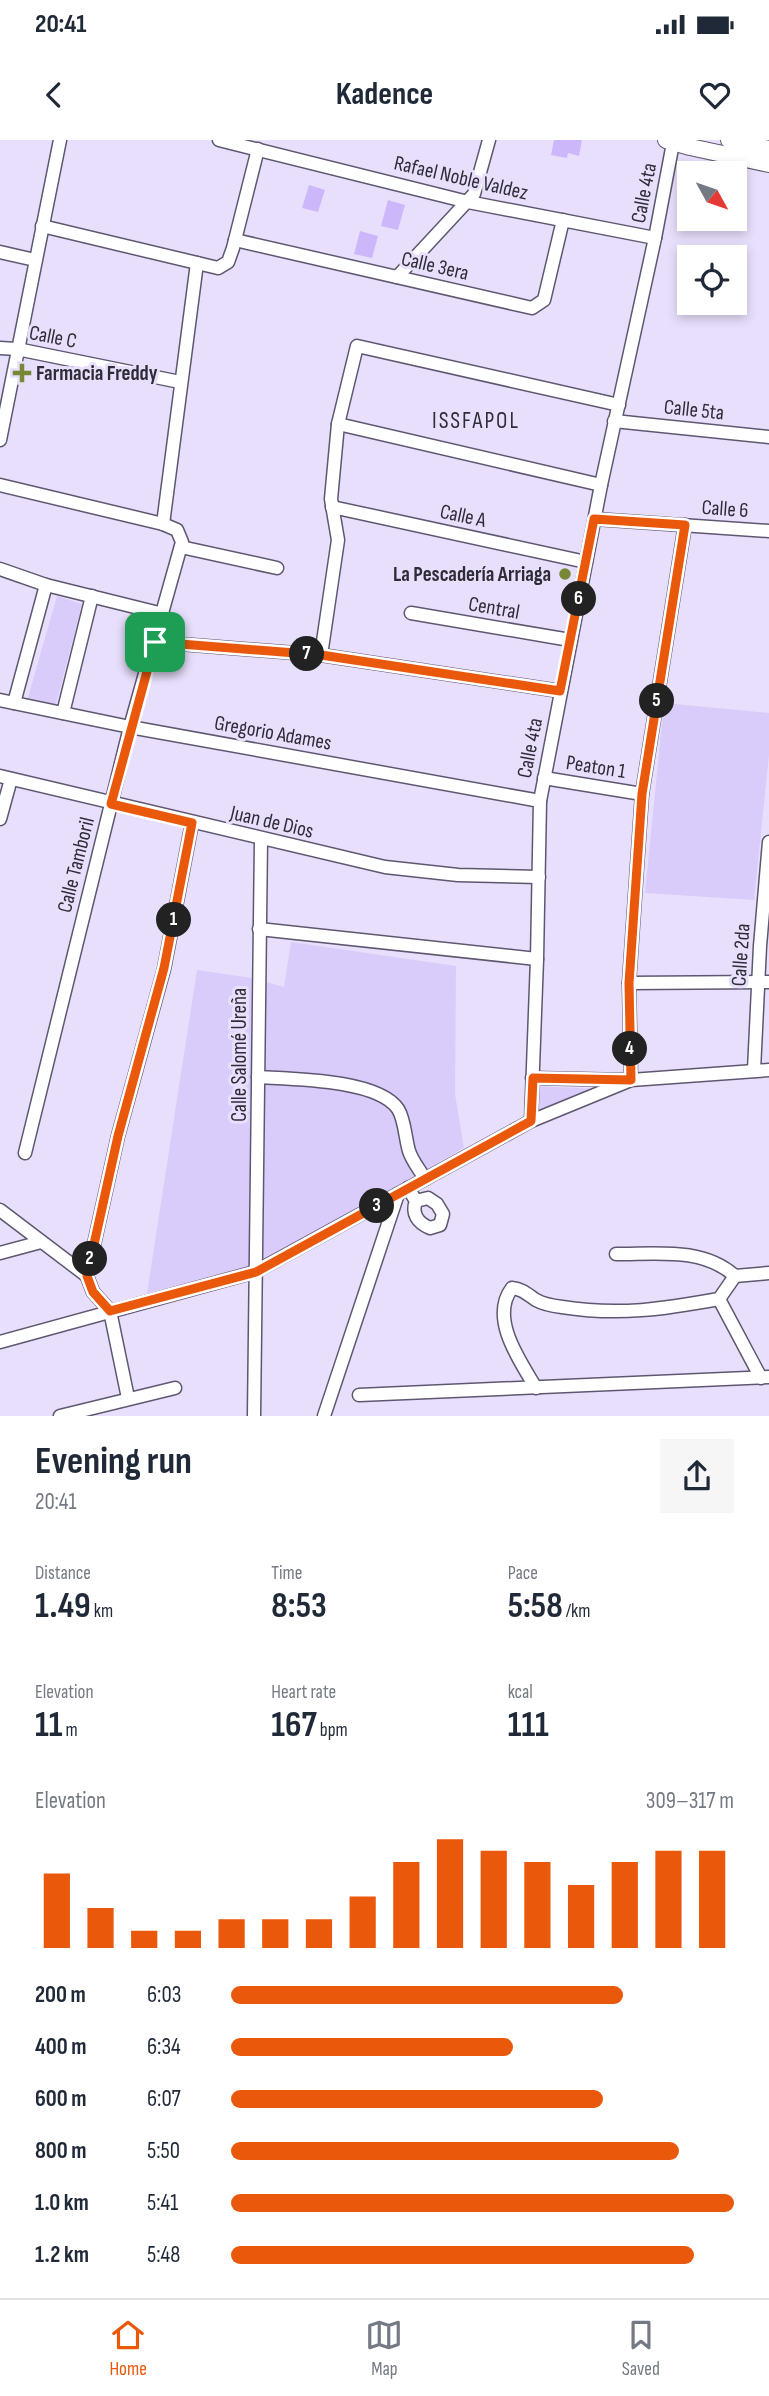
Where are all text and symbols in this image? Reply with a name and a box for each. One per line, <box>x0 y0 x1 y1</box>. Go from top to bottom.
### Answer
text: 20:41 <box>35 9 87 40</box>
text: Kadence <box>336 75 433 114</box>
icon: back <box>35 76 73 114</box>
icon: heart <box>696 76 734 114</box>
street label: Rafael Noble Valdez <box>392 150 531 206</box>
street label: Calle 4ta <box>626 161 662 225</box>
north arrow <box>677 161 747 231</box>
map controls <box>677 161 747 315</box>
button: locate <box>677 245 747 315</box>
street label: Calle 3era <box>399 246 471 286</box>
street label: Calle C <box>27 320 79 354</box>
place label: Farmacia Freddy <box>36 361 158 386</box>
marker: Farmacia Freddy <box>14 365 30 381</box>
street label: Calle 5ta <box>663 394 725 426</box>
district label: ISSFAPOL <box>432 407 520 435</box>
street label: Calle 6 <box>701 495 749 523</box>
street label: Calle A <box>438 499 489 533</box>
place label: La Pescadería Arriaga <box>393 562 551 587</box>
marker: La Pescadería Arriaga <box>557 566 573 582</box>
pin: 6 <box>562 582 596 616</box>
text: 6 <box>574 587 583 610</box>
street label: Central <box>466 591 522 625</box>
pin <box>125 612 185 672</box>
icon: arrive <box>136 623 174 661</box>
pin: 7 <box>290 636 324 672</box>
text: 7 <box>302 642 311 665</box>
pin: 5 <box>640 684 674 718</box>
text: 5 <box>652 689 661 712</box>
street label: Gregorio Adames <box>212 710 334 756</box>
street label: Calle 4ta <box>512 716 548 780</box>
street label: Peaton 1 <box>564 750 628 784</box>
street label: Juan de Dios <box>227 800 316 844</box>
street label: Calle Tamboril <box>52 815 100 915</box>
pin: 1 <box>156 902 192 938</box>
text: 1 <box>170 908 177 931</box>
street label: Calle 2da <box>726 923 756 987</box>
street label: Calle Salomé Ureña <box>227 988 252 1122</box>
pin: 4 <box>612 1032 648 1066</box>
text: 4 <box>625 1037 634 1060</box>
pin: 3 <box>360 1188 394 1224</box>
text: 3 <box>372 1194 381 1217</box>
pin: 2 <box>72 1242 108 1276</box>
text: 2 <box>85 1247 94 1270</box>
text: Evening run <box>35 1439 192 1484</box>
button: share <box>660 1439 734 1513</box>
text: 20:41 <box>35 1488 77 1516</box>
text: Distance <box>35 1562 91 1585</box>
text: Time <box>271 1562 302 1585</box>
text: Pace <box>508 1562 538 1585</box>
text: 1.49 <box>35 1585 91 1628</box>
text: 8:53 <box>271 1585 327 1628</box>
text: 5:58 <box>508 1585 563 1628</box>
text: km <box>91 1600 113 1623</box>
text: /km <box>563 1600 590 1623</box>
text: Elevation <box>35 1681 94 1704</box>
text: Heart rate <box>271 1681 336 1704</box>
text: kcal <box>508 1681 533 1704</box>
text: 11 <box>35 1704 62 1747</box>
text: 167 <box>271 1704 317 1747</box>
text: 111 <box>508 1704 549 1747</box>
text: m <box>62 1719 78 1742</box>
text: bpm <box>317 1719 348 1742</box>
text: Elevation <box>35 1787 106 1815</box>
text: 309–317 m <box>646 1787 734 1815</box>
text: 200 m <box>35 1981 86 2009</box>
text: 6:03 <box>147 1981 181 2009</box>
text: 400 m <box>35 2033 86 2061</box>
text: 6:34 <box>147 2033 181 2061</box>
text: 600 m <box>35 2085 87 2113</box>
text: 6:07 <box>147 2085 181 2113</box>
text: 800 m <box>35 2137 87 2165</box>
text: 5:50 <box>147 2137 180 2165</box>
text: 1.0 km <box>35 2189 89 2217</box>
text: 5:41 <box>147 2189 178 2217</box>
text: 1.2 km <box>35 2241 89 2269</box>
text: 5:48 <box>147 2241 180 2269</box>
tab: Home <box>109 2316 147 2381</box>
tab: Map <box>365 2316 403 2381</box>
tab: Saved <box>622 2316 660 2381</box>

